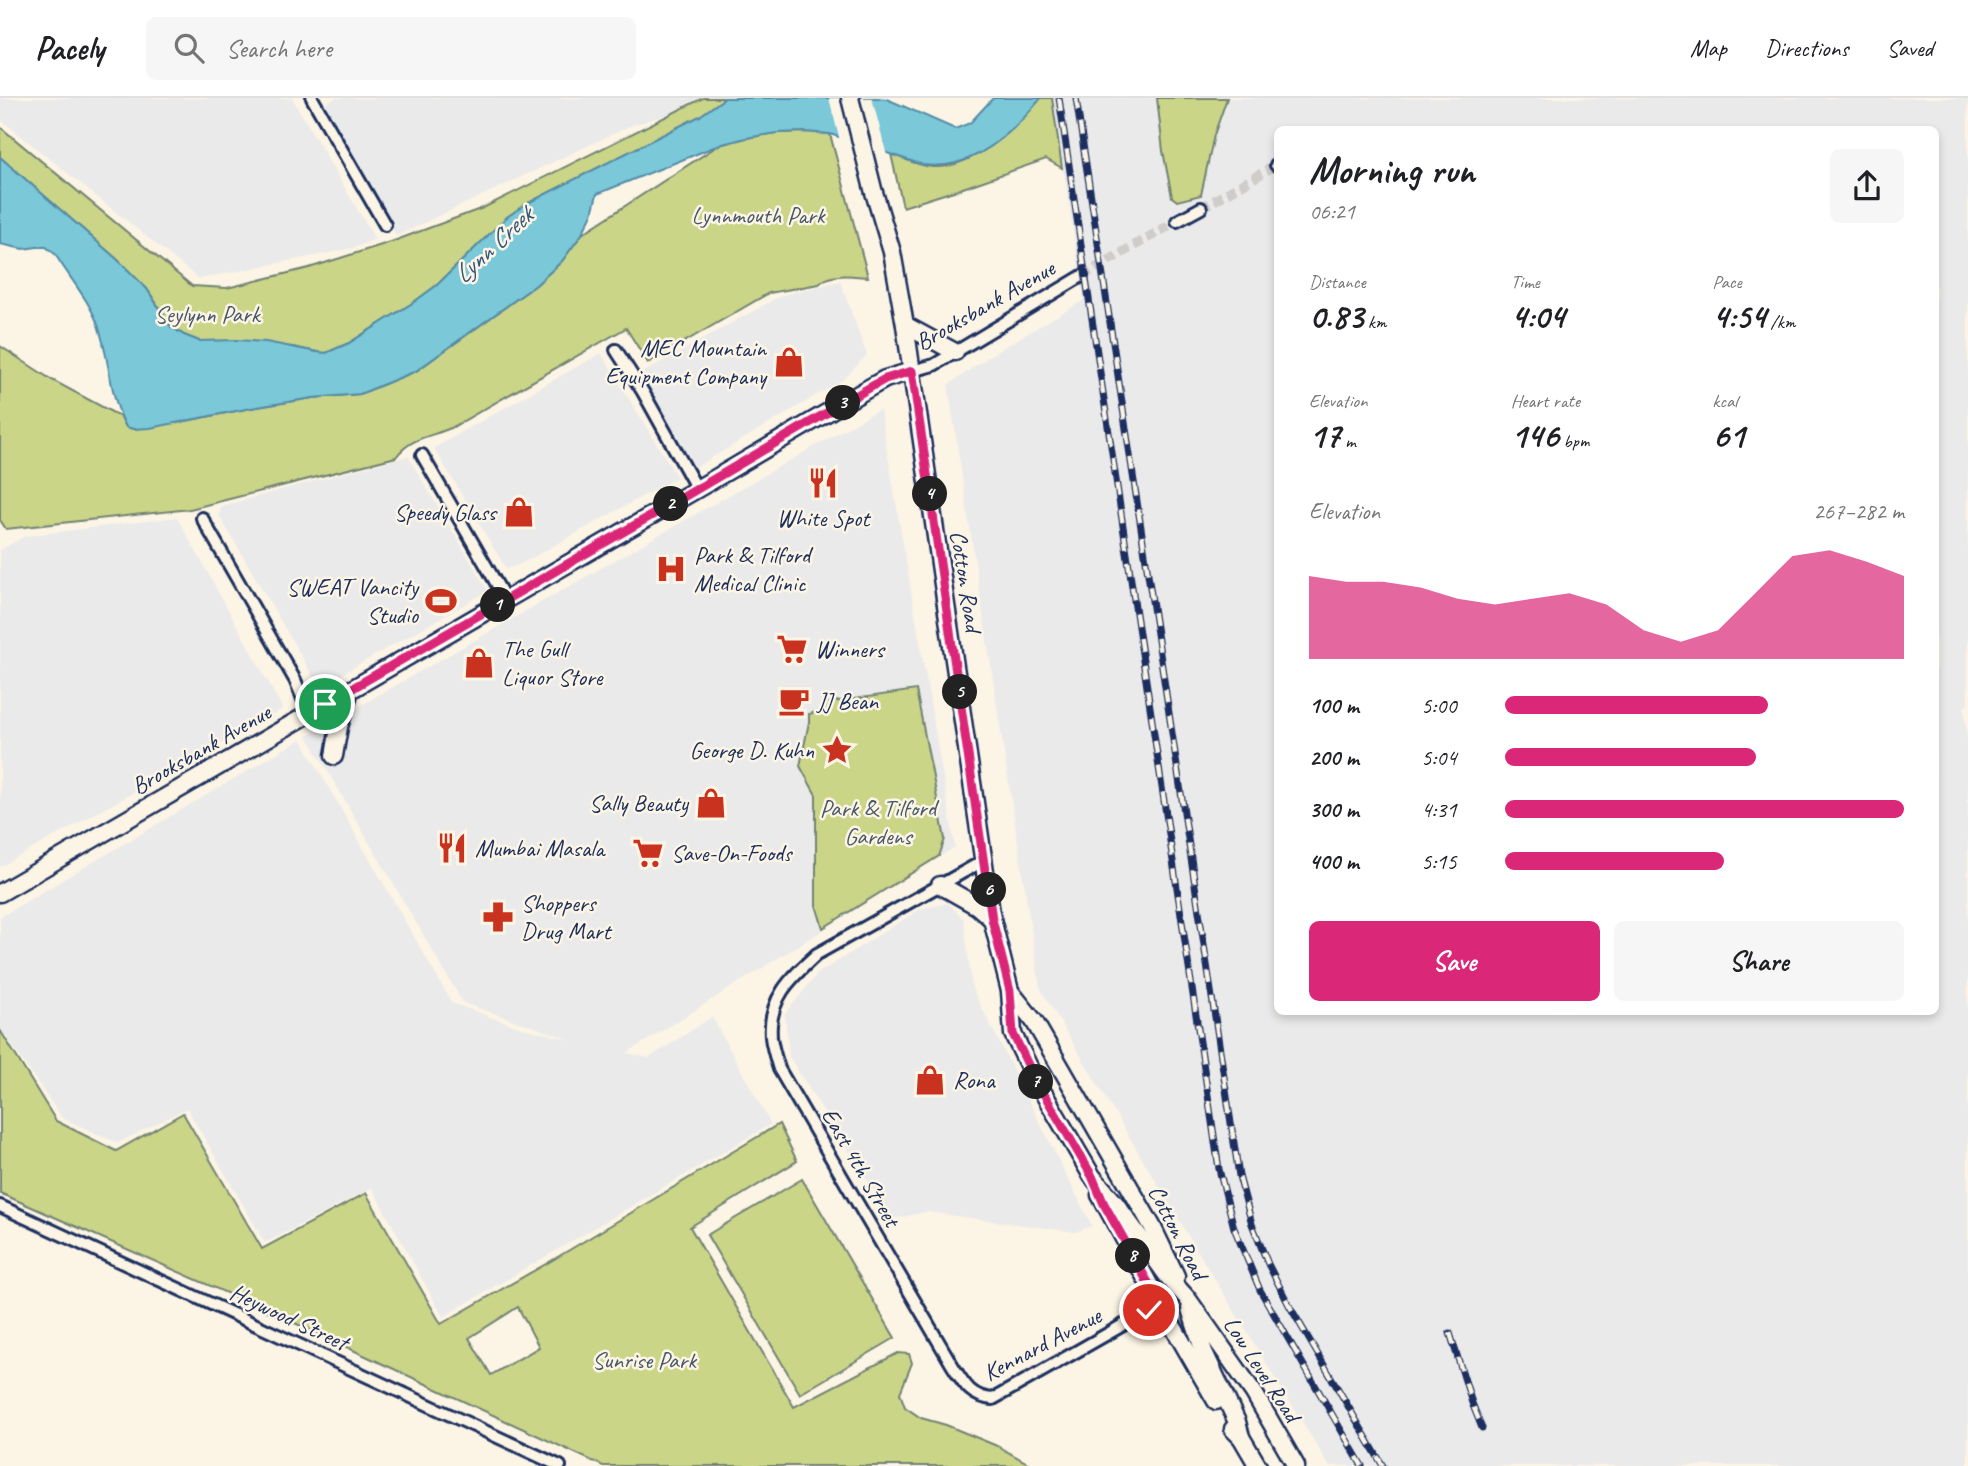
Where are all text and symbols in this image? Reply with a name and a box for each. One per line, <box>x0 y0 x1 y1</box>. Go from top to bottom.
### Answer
search box <box>146 17 636 80</box>
text: Pacely <box>35 27 104 69</box>
icon: search <box>170 29 208 67</box>
text: Search here <box>226 32 332 65</box>
text: Map <box>1690 33 1727 63</box>
text: Directions <box>1765 33 1848 63</box>
text: Saved <box>1886 33 1933 63</box>
text: Morning run <box>1309 147 1475 194</box>
button: share <box>1830 149 1904 223</box>
water label: Lynn Creek <box>446 197 543 290</box>
text: 06:21 <box>1309 197 1355 226</box>
park label: Lynnmouth Park <box>692 200 827 230</box>
street label: Brooksbank Avenue <box>910 252 1062 357</box>
text: Distance <box>1309 270 1366 294</box>
text: Time <box>1511 270 1540 294</box>
text: Pace <box>1712 270 1742 294</box>
text: 0.83 <box>1309 294 1363 339</box>
text: 4:04 <box>1511 294 1565 339</box>
text: 4:54 <box>1712 294 1766 339</box>
park label: Seylynn Park <box>155 299 262 329</box>
text: km <box>1363 310 1386 334</box>
text: /km <box>1766 310 1795 334</box>
place label: MEC Mountain Equipment Company <box>605 333 768 391</box>
shop icon: MEC Mountain Equipment Company <box>772 345 806 379</box>
pin: 3 <box>826 386 860 420</box>
text: Elevation <box>1309 389 1367 413</box>
text: Heart rate <box>1511 389 1580 413</box>
text: kcal <box>1712 389 1737 413</box>
text: 3 <box>838 390 847 414</box>
text: 17 <box>1309 413 1340 458</box>
text: 146 <box>1511 413 1559 458</box>
text: 61 <box>1712 413 1745 458</box>
text: m <box>1340 429 1356 453</box>
text: bpm <box>1559 429 1589 453</box>
restaurant icon: White Spot <box>806 466 840 500</box>
pin: 4 <box>912 476 948 512</box>
text: 4 <box>925 481 934 505</box>
pin: 2 <box>654 486 688 522</box>
text: 2 <box>666 491 675 515</box>
shop icon: Speedy Glass <box>502 495 536 529</box>
place label: Speedy Glass <box>394 497 498 527</box>
text: Elevation <box>1309 497 1380 526</box>
text: 267–282 m <box>1813 497 1904 526</box>
place label: White Spot <box>777 503 871 533</box>
street label: Cotton Road <box>943 528 989 637</box>
place label: Park & Tilford Medical Clinic <box>694 540 814 598</box>
hospital icon: Park & Tilford Medical Clinic <box>654 552 688 586</box>
place label: SWEAT Vancity Studio <box>286 572 420 630</box>
sports icon: SWEAT Vancity Studio <box>424 584 458 618</box>
pin: 1 <box>480 588 516 622</box>
text: 1 <box>493 592 502 616</box>
supermarket icon: Winners <box>775 632 809 666</box>
place label: The Gull Liquor Store <box>502 634 605 692</box>
place label: Winners <box>815 634 887 664</box>
shop icon: The Gull Liquor Store <box>462 646 496 680</box>
pin <box>295 674 355 734</box>
pin: 5 <box>942 674 978 710</box>
text: 5 <box>955 679 964 703</box>
cafe icon: JJ Bean <box>777 684 811 718</box>
icon: arrive <box>306 685 344 723</box>
place label: JJ Bean <box>816 686 879 716</box>
text: 100 m <box>1309 691 1359 720</box>
text: 5:00 <box>1421 691 1457 720</box>
street label: Brooksbank Avenue <box>126 696 278 801</box>
place icon: George D. Kuhn <box>820 733 854 767</box>
place label: George D. Kuhn <box>690 735 814 765</box>
text: 200 m <box>1309 743 1359 772</box>
text: 5:04 <box>1421 743 1457 772</box>
shop icon: Sally Beauty <box>694 786 728 820</box>
place label: Sally Beauty <box>589 788 690 818</box>
park label: Park & Tilford Gardens <box>820 793 940 851</box>
text: 300 m <box>1309 795 1359 824</box>
text: 4:31 <box>1421 795 1457 824</box>
restaurant icon: Mumbai Masala <box>435 831 469 865</box>
place label: Mumbai Masala <box>475 833 606 863</box>
supermarket icon: Save-On-Foods <box>631 836 665 870</box>
place label: Save-On-Foods <box>671 838 793 868</box>
text: 400 m <box>1309 847 1359 876</box>
text: 5:15 <box>1421 847 1457 876</box>
pin: 6 <box>972 872 1006 908</box>
text: 6 <box>984 877 993 901</box>
place label: Shoppers Drug Mart <box>521 888 613 946</box>
pharmacy icon: Shoppers Drug Mart <box>481 900 515 934</box>
button: Save <box>1309 921 1600 1001</box>
button: Share <box>1614 921 1904 1001</box>
shop icon: Rona <box>913 1063 947 1097</box>
place label: Rona <box>953 1065 996 1095</box>
pin: 7 <box>1018 1065 1054 1100</box>
text: 7 <box>1031 1069 1040 1093</box>
street label: East 4th Street <box>815 1102 908 1234</box>
street label: Cotton Road <box>1142 1180 1216 1287</box>
pin: 8 <box>1116 1238 1150 1274</box>
text: 8 <box>1128 1243 1137 1267</box>
street label: Heywood Street <box>225 1277 355 1359</box>
pin <box>1119 1280 1179 1340</box>
icon: check <box>1130 1291 1168 1329</box>
street label: Kennard Avenue <box>978 1299 1108 1388</box>
street label: Low Level Road <box>1217 1311 1309 1430</box>
park label: Sunrise Park <box>592 1345 698 1375</box>

